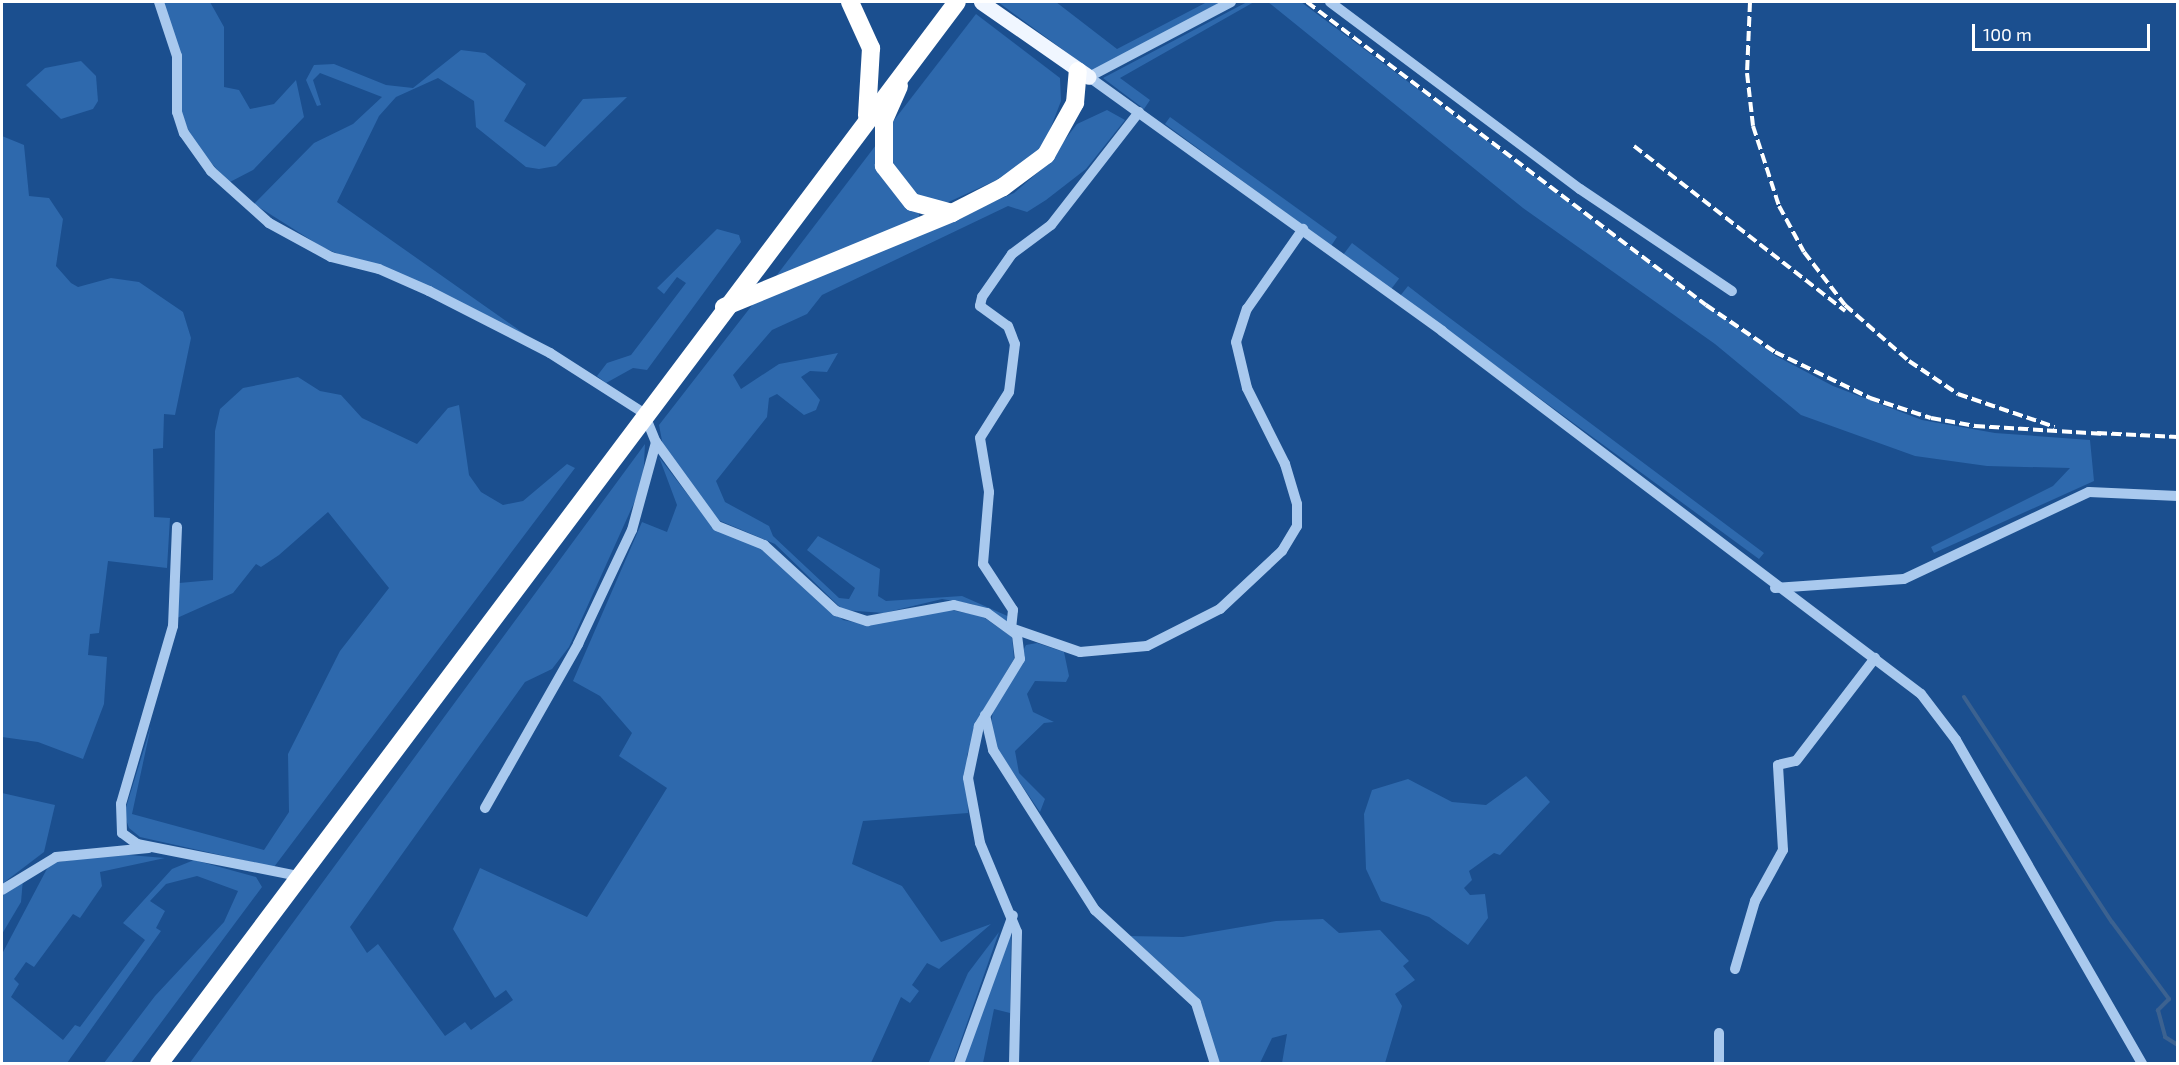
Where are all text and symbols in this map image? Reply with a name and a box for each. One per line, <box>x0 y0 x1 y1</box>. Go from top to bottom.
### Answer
scale bar <box>1975 12 2154 50</box>
text: 100 m <box>1983 23 2032 45</box>

